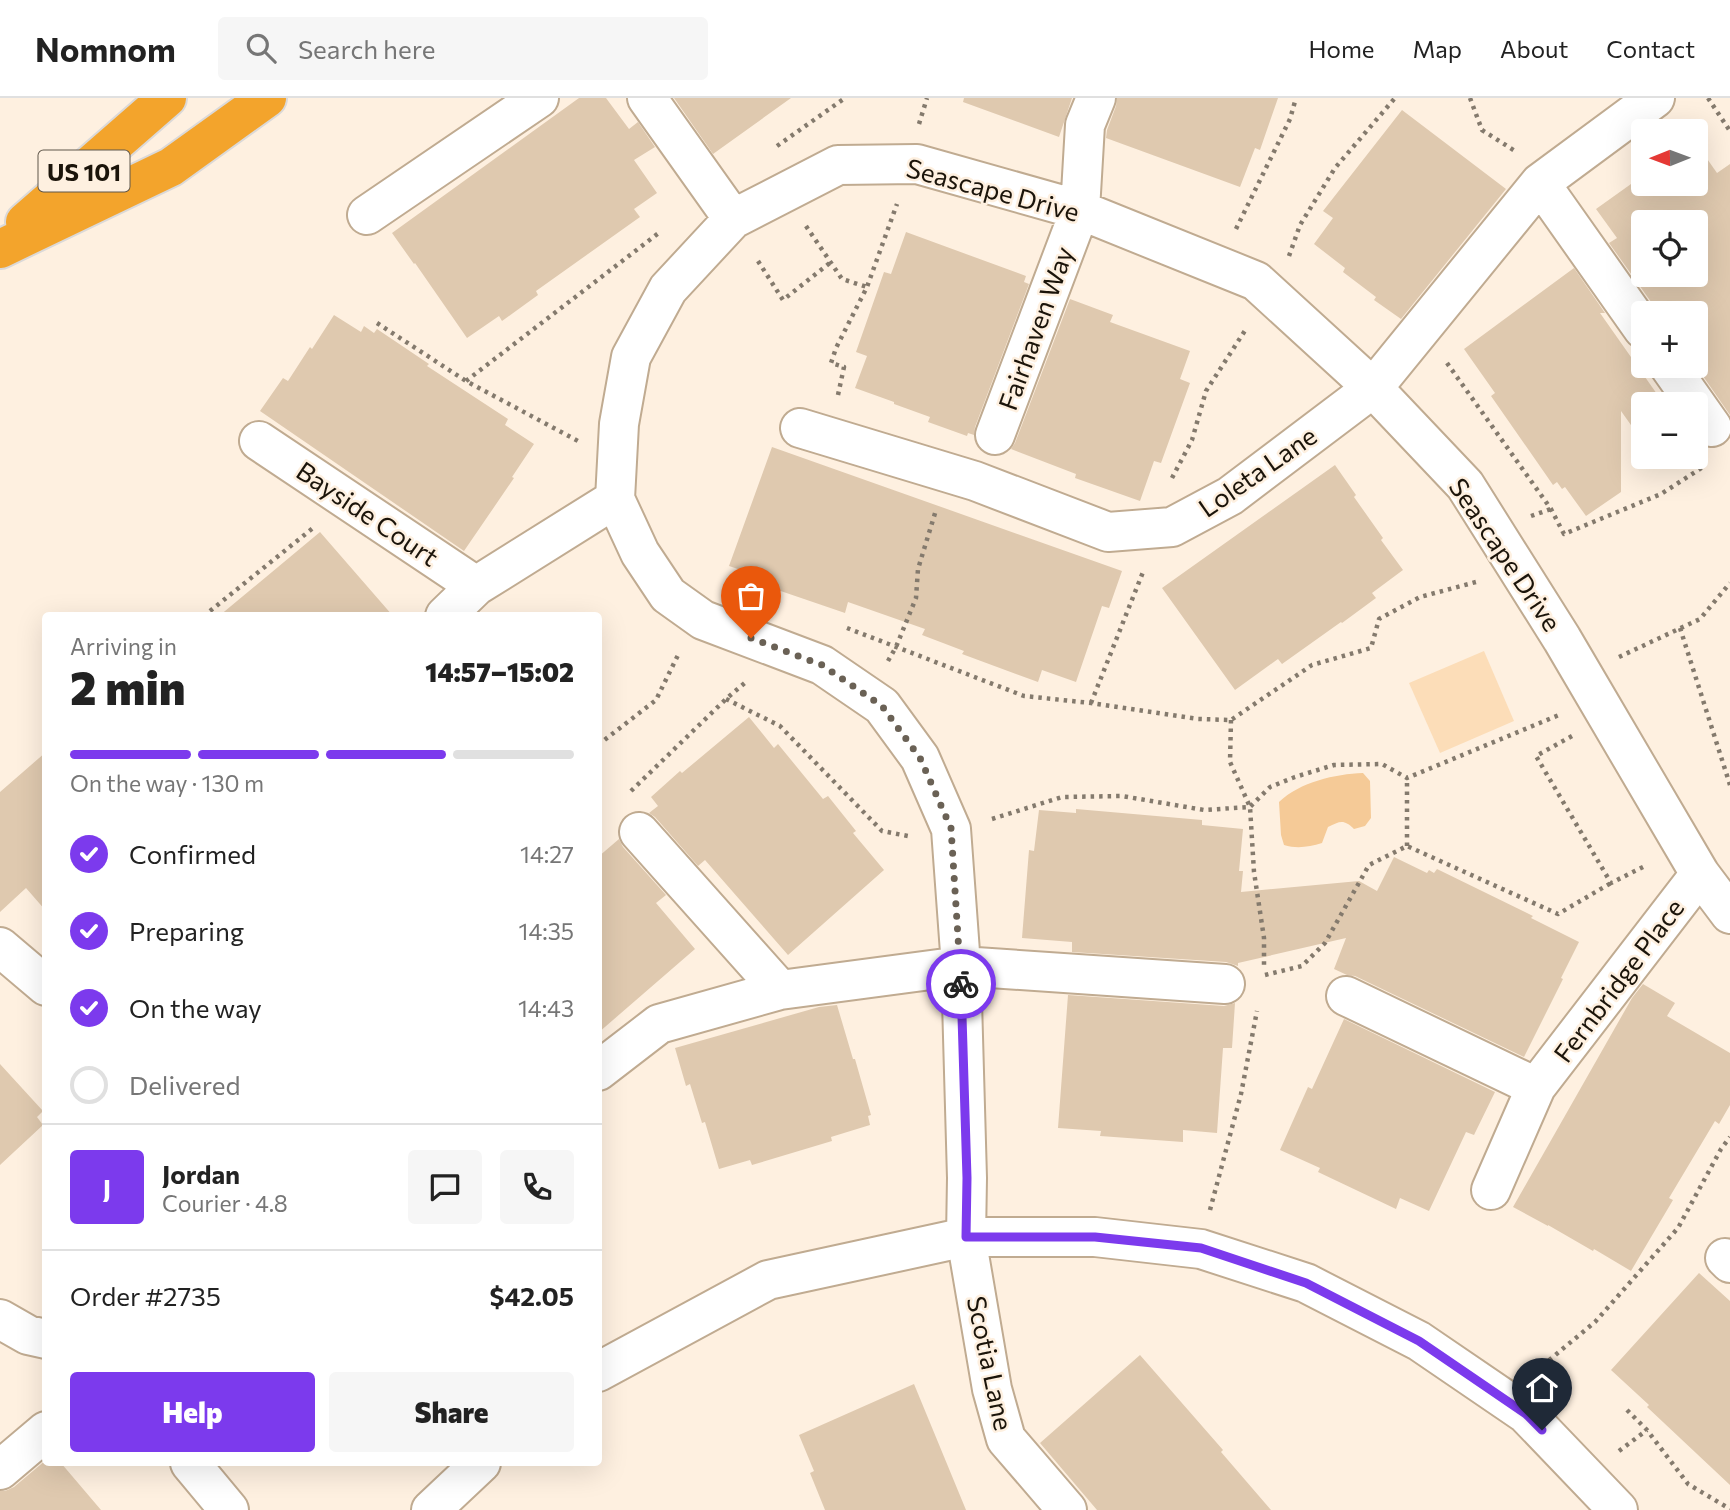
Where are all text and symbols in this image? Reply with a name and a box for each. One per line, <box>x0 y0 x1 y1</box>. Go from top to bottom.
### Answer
search box <box>218 17 708 80</box>
text: Nomnom <box>35 28 176 69</box>
icon: search <box>242 29 280 67</box>
text: Search here <box>298 33 435 64</box>
text: Home <box>1309 34 1375 63</box>
text: Map <box>1413 34 1462 63</box>
text: About <box>1500 34 1568 63</box>
text: Contact <box>1606 34 1695 63</box>
north arrow <box>1631 119 1708 196</box>
map controls <box>1631 119 1708 469</box>
road number: US 101 <box>38 150 130 192</box>
street label: Seascape Drive <box>903 151 1083 227</box>
button: locate <box>1631 210 1708 287</box>
street label: Fairhaven Way <box>991 242 1079 414</box>
button: + <box>1631 301 1708 378</box>
button: − <box>1631 392 1708 469</box>
street label: Loleta Lane <box>1192 419 1322 523</box>
street label: Bayside Court <box>291 454 445 572</box>
street label: Seascape Drive <box>1443 472 1569 636</box>
pin <box>721 566 781 638</box>
icon: bag <box>732 577 770 615</box>
text: Arriving in <box>70 632 177 660</box>
text: 14:57–15:02 <box>425 656 574 687</box>
text: 2 min <box>70 658 186 714</box>
text: On the way · 130 m <box>70 769 264 797</box>
icon: check <box>70 835 108 873</box>
text: Confirmed <box>129 838 256 869</box>
text: 14:27 <box>520 840 574 868</box>
street label: Fernbridge Place <box>1547 892 1689 1068</box>
icon: check <box>70 912 108 950</box>
text: Preparing <box>129 915 244 946</box>
text: 14:35 <box>519 917 574 945</box>
courier <box>926 949 996 1019</box>
icon: bike <box>942 965 980 1003</box>
icon: check <box>70 989 108 1027</box>
text: On the way <box>129 992 262 1023</box>
text: 14:43 <box>518 994 574 1022</box>
text: Delivered <box>129 1069 240 1100</box>
button: chat <box>408 1150 482 1224</box>
button: phone <box>500 1150 574 1224</box>
text: Jordan <box>162 1158 240 1189</box>
text: J <box>103 1172 111 1203</box>
text: Courier · 4.8 <box>162 1189 288 1217</box>
text: Order #2735 <box>70 1280 221 1311</box>
text: $42.05 <box>490 1280 574 1311</box>
street label: Scotia Lane <box>962 1293 1020 1433</box>
pin <box>1512 1358 1572 1430</box>
icon: home <box>1523 1369 1561 1407</box>
button: Help <box>70 1372 315 1452</box>
button: Share <box>329 1372 574 1452</box>

